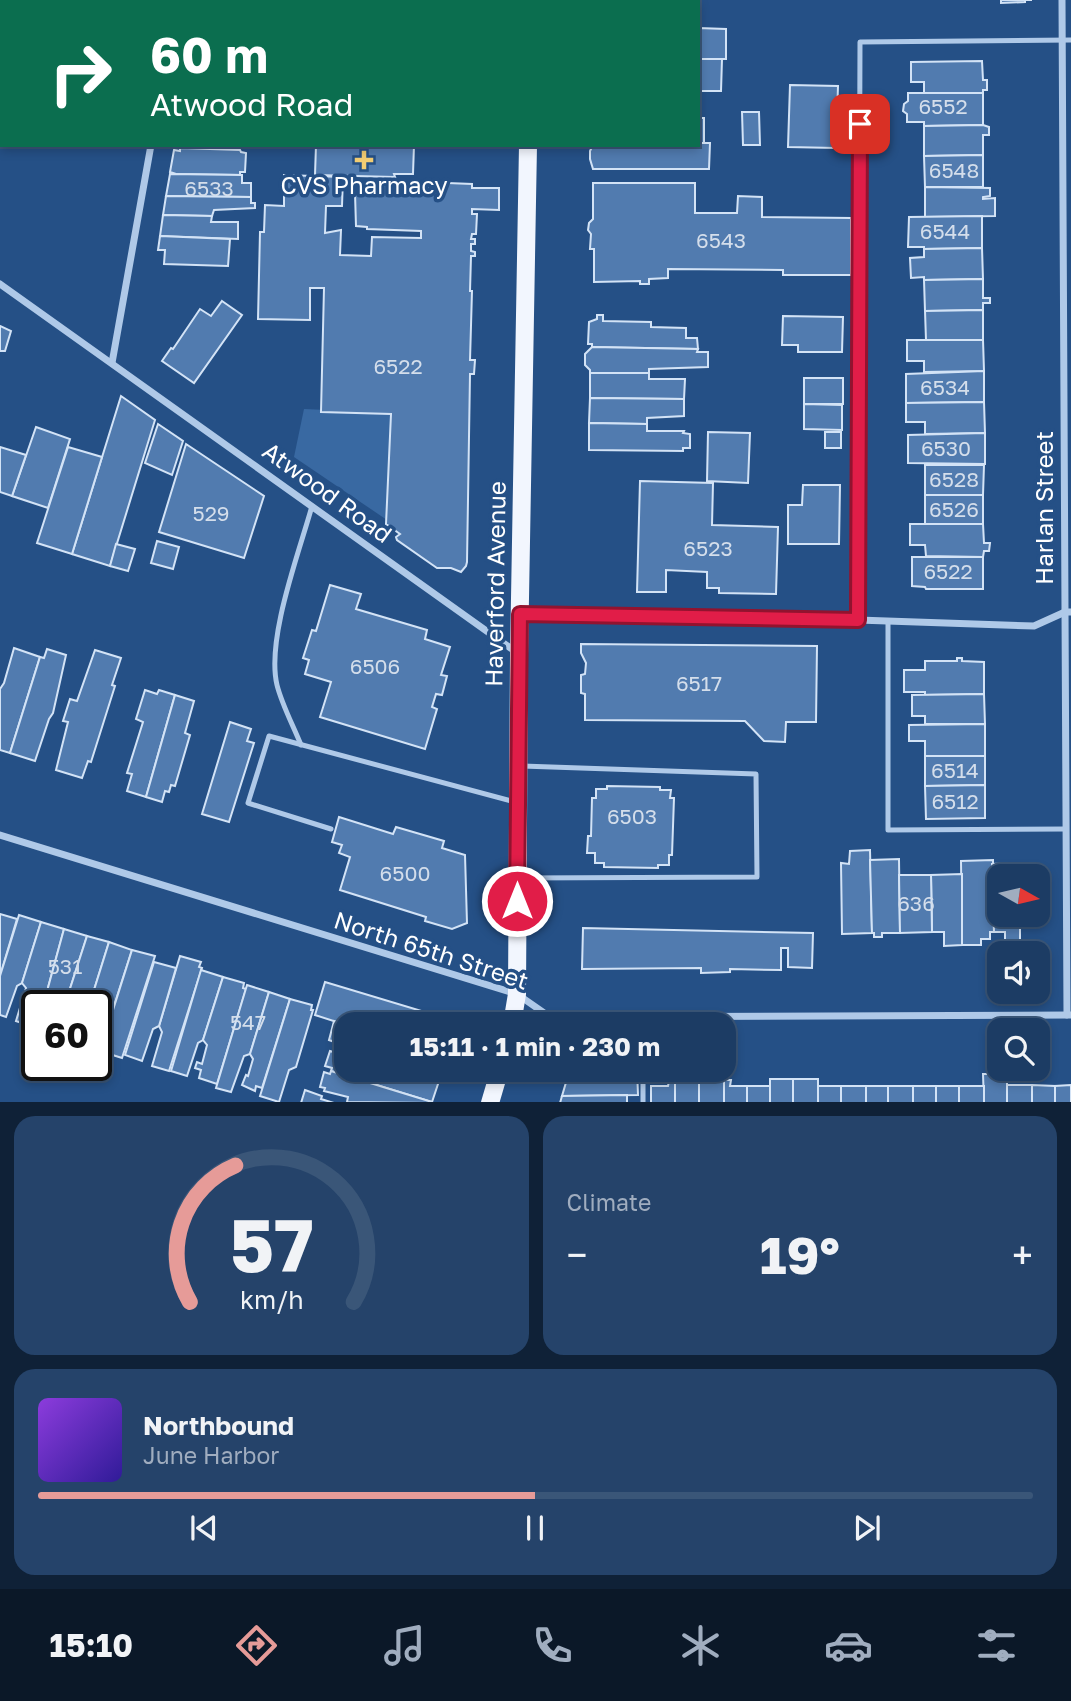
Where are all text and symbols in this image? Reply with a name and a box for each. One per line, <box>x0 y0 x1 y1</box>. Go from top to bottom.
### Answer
text: 60 m <box>150 25 268 84</box>
icon: right <box>35 28 126 119</box>
text: Atwood Road <box>150 85 353 123</box>
house number: 6552 <box>918 93 968 119</box>
pin <box>830 94 890 154</box>
icon: arrive <box>841 105 879 143</box>
marker: CVS Pharmacy <box>356 152 372 168</box>
house number: 6548 <box>929 157 979 183</box>
place label: CVS Pharmacy <box>280 170 448 199</box>
house number: 6533 <box>184 175 234 201</box>
house number: 6544 <box>920 218 970 244</box>
house number: 6543 <box>696 227 746 253</box>
house number: 6522 <box>373 353 423 379</box>
house number: 6534 <box>920 374 970 400</box>
street label: Harlan Street <box>1029 431 1058 585</box>
street label: Atwood Road <box>258 435 398 548</box>
house number: 6530 <box>921 435 971 461</box>
house number: 6528 <box>929 466 979 492</box>
street label: Haverford Avenue <box>478 481 511 687</box>
house number: 6526 <box>929 496 979 522</box>
house number: 529 <box>192 500 230 526</box>
house number: 6523 <box>683 535 733 561</box>
house number: 6522 <box>923 558 973 584</box>
house number: 6506 <box>350 653 400 679</box>
house number: 6517 <box>676 670 722 696</box>
house number: 6514 <box>931 757 979 783</box>
house number: 6512 <box>931 788 979 814</box>
house number: 6503 <box>607 803 657 829</box>
house number: 6500 <box>380 860 430 886</box>
position arrow <box>480 864 554 938</box>
north arrow <box>987 864 1050 928</box>
map controls <box>987 864 1050 1081</box>
house number: 636 <box>897 890 935 916</box>
street label: North 65th Street <box>331 904 532 995</box>
button: sound <box>987 941 1050 1004</box>
house number: 531 <box>48 953 82 979</box>
speed limit sign: 60 <box>21 990 112 1081</box>
house number: 547 <box>230 1009 266 1035</box>
button: search <box>987 1018 1050 1081</box>
text: 15:11 · 1 min · 230 m <box>410 1031 660 1062</box>
text: Climate <box>567 1188 651 1216</box>
text: 57 <box>229 1201 313 1288</box>
text: 19° <box>760 1223 840 1285</box>
text: − <box>567 1232 587 1277</box>
text: + <box>1012 1232 1033 1277</box>
text: km/h <box>239 1283 303 1314</box>
text: Northbound <box>143 1410 294 1441</box>
text: June Harbor <box>143 1441 279 1469</box>
icon: previous <box>185 1509 223 1547</box>
icon: pause <box>516 1509 554 1547</box>
icon: next <box>848 1509 886 1547</box>
icon: directions <box>232 1621 281 1670</box>
icon: music <box>380 1621 429 1670</box>
icon: phone <box>528 1621 577 1670</box>
icon: climate <box>676 1621 725 1670</box>
icon: car <box>824 1621 873 1670</box>
icon: filters <box>972 1621 1021 1670</box>
text: 15:10 <box>50 1626 133 1664</box>

